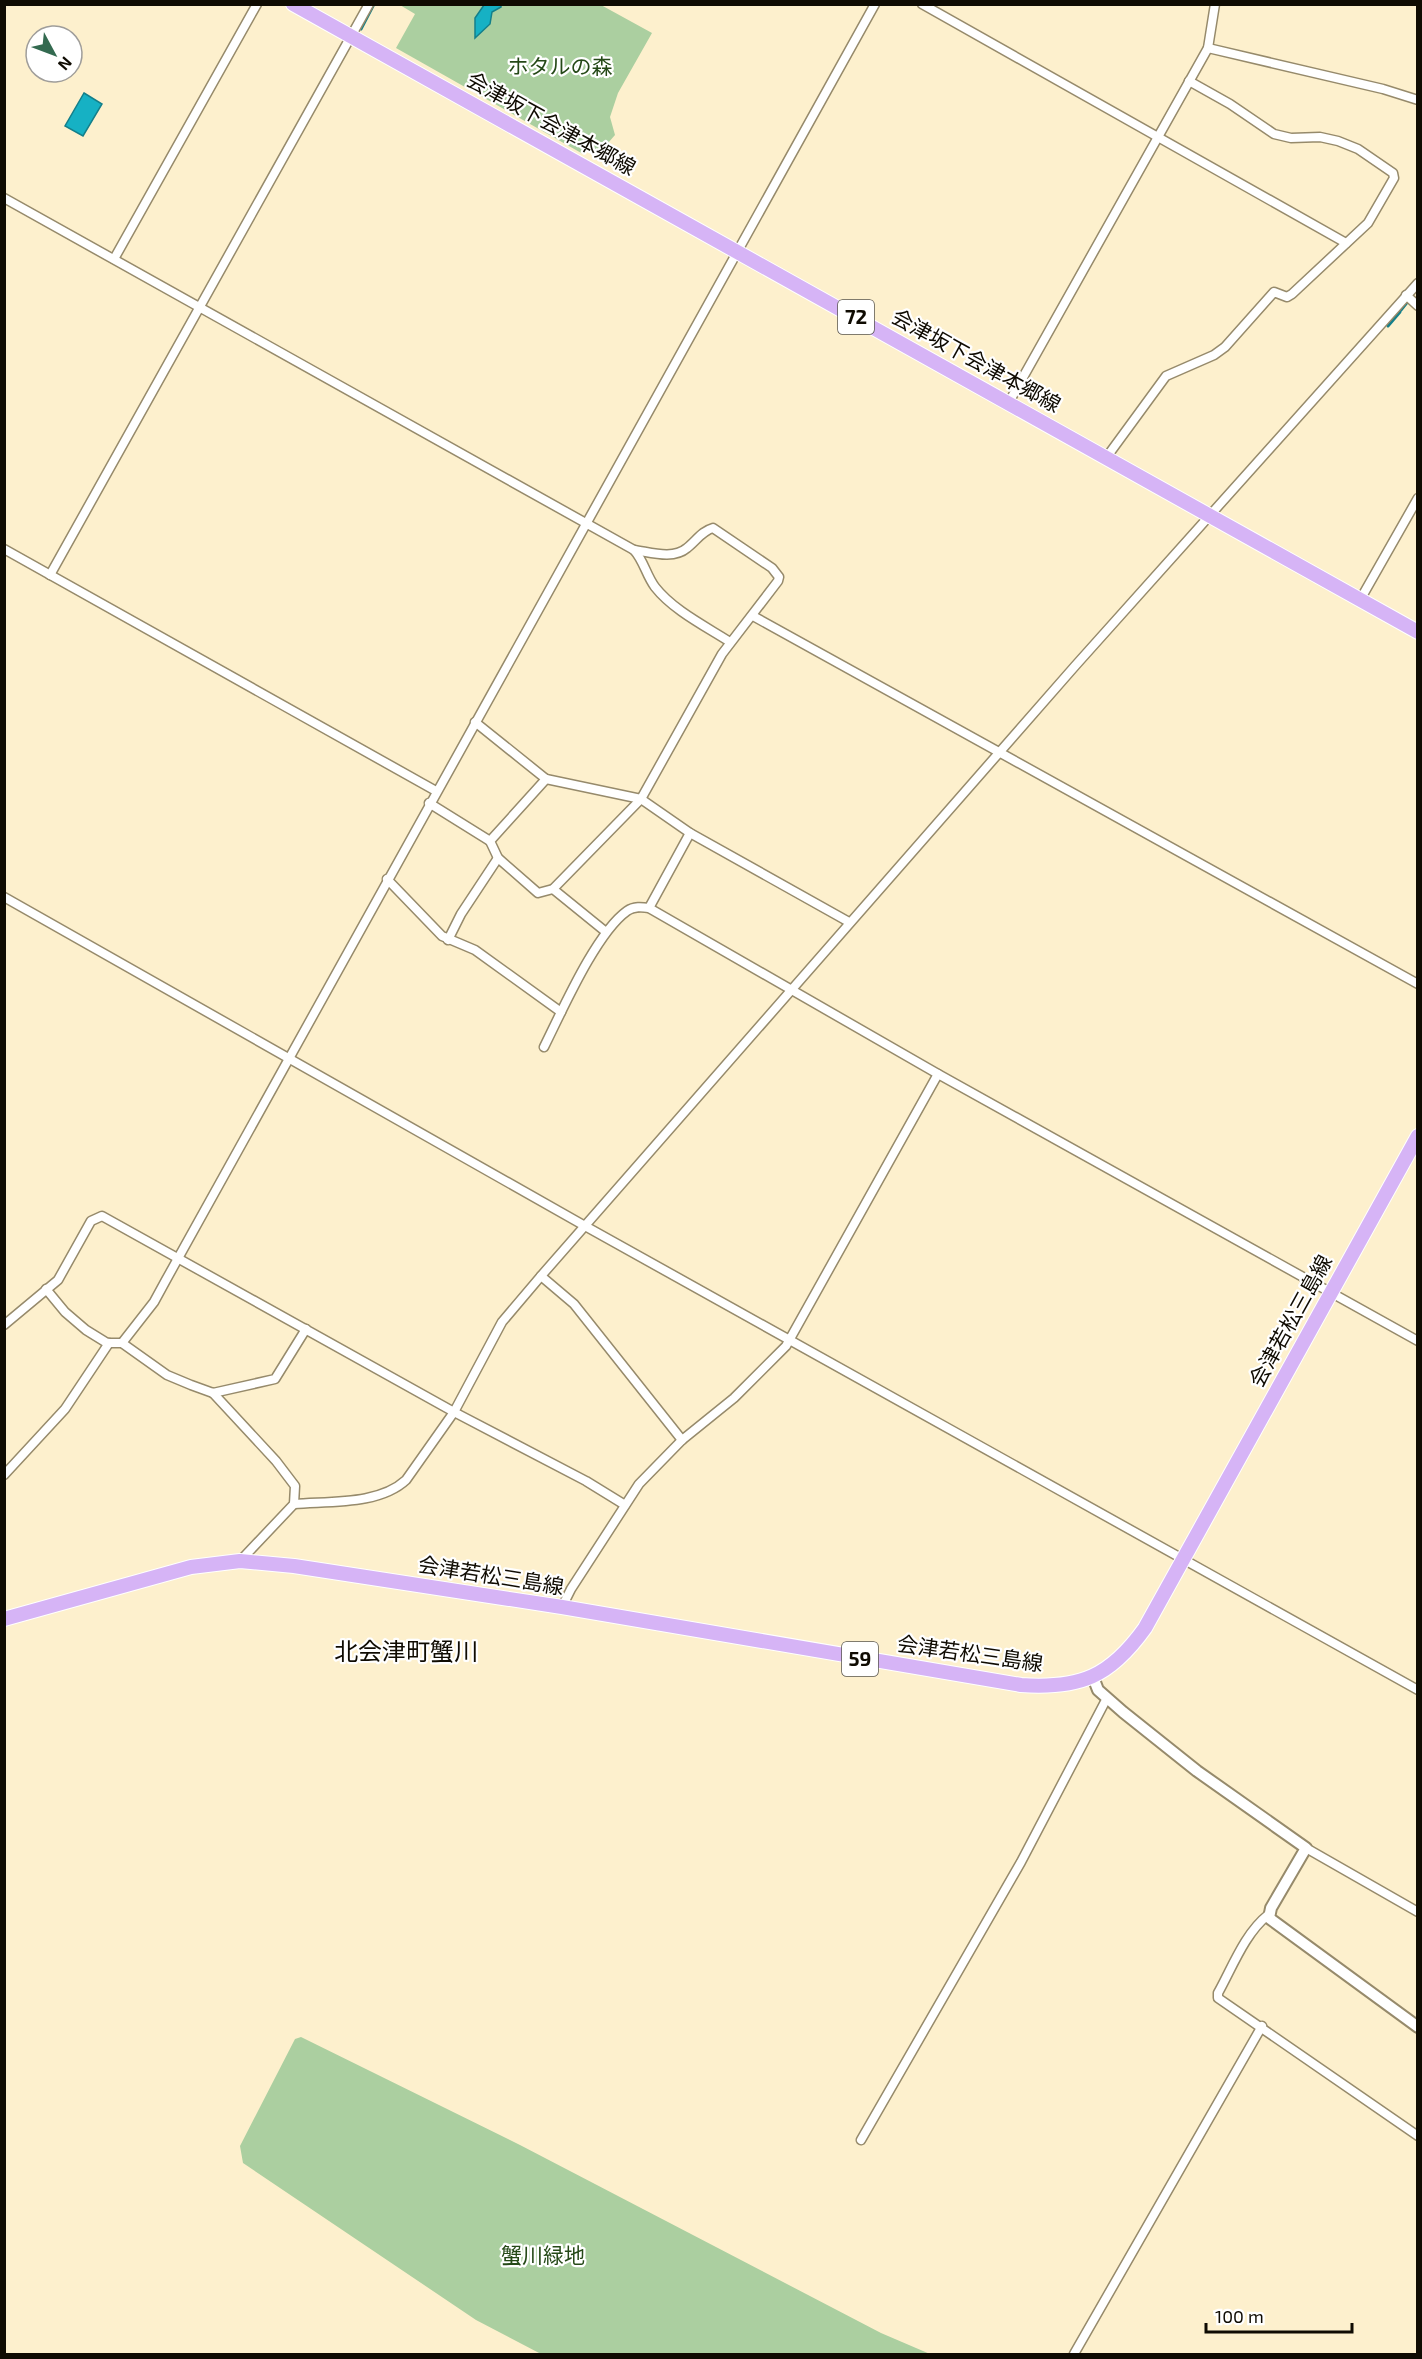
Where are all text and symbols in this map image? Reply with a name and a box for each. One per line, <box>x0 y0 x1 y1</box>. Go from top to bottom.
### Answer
north arrow <box>24 24 84 84</box>
park label: ホタルの森 <box>508 53 613 78</box>
text: N <box>55 54 77 75</box>
street label: 会津坂下会津本郷線 <box>463 66 640 179</box>
road number: 72 <box>838 300 874 334</box>
street label: 会津坂下会津本郷線 <box>888 303 1065 416</box>
street label: 会津若松三島線 <box>1243 1250 1336 1391</box>
street label: 会津若松三島線 <box>417 1551 566 1598</box>
street label: 会津若松三島線 <box>896 1630 1045 1675</box>
district label: 北会津町蟹川 <box>334 1636 478 1665</box>
road number: 59 <box>842 1642 878 1676</box>
park label: 蟹川緑地 <box>501 2242 585 2267</box>
scale bar <box>1206 2296 1352 2334</box>
text: 100 m <box>1215 2305 1264 2327</box>

